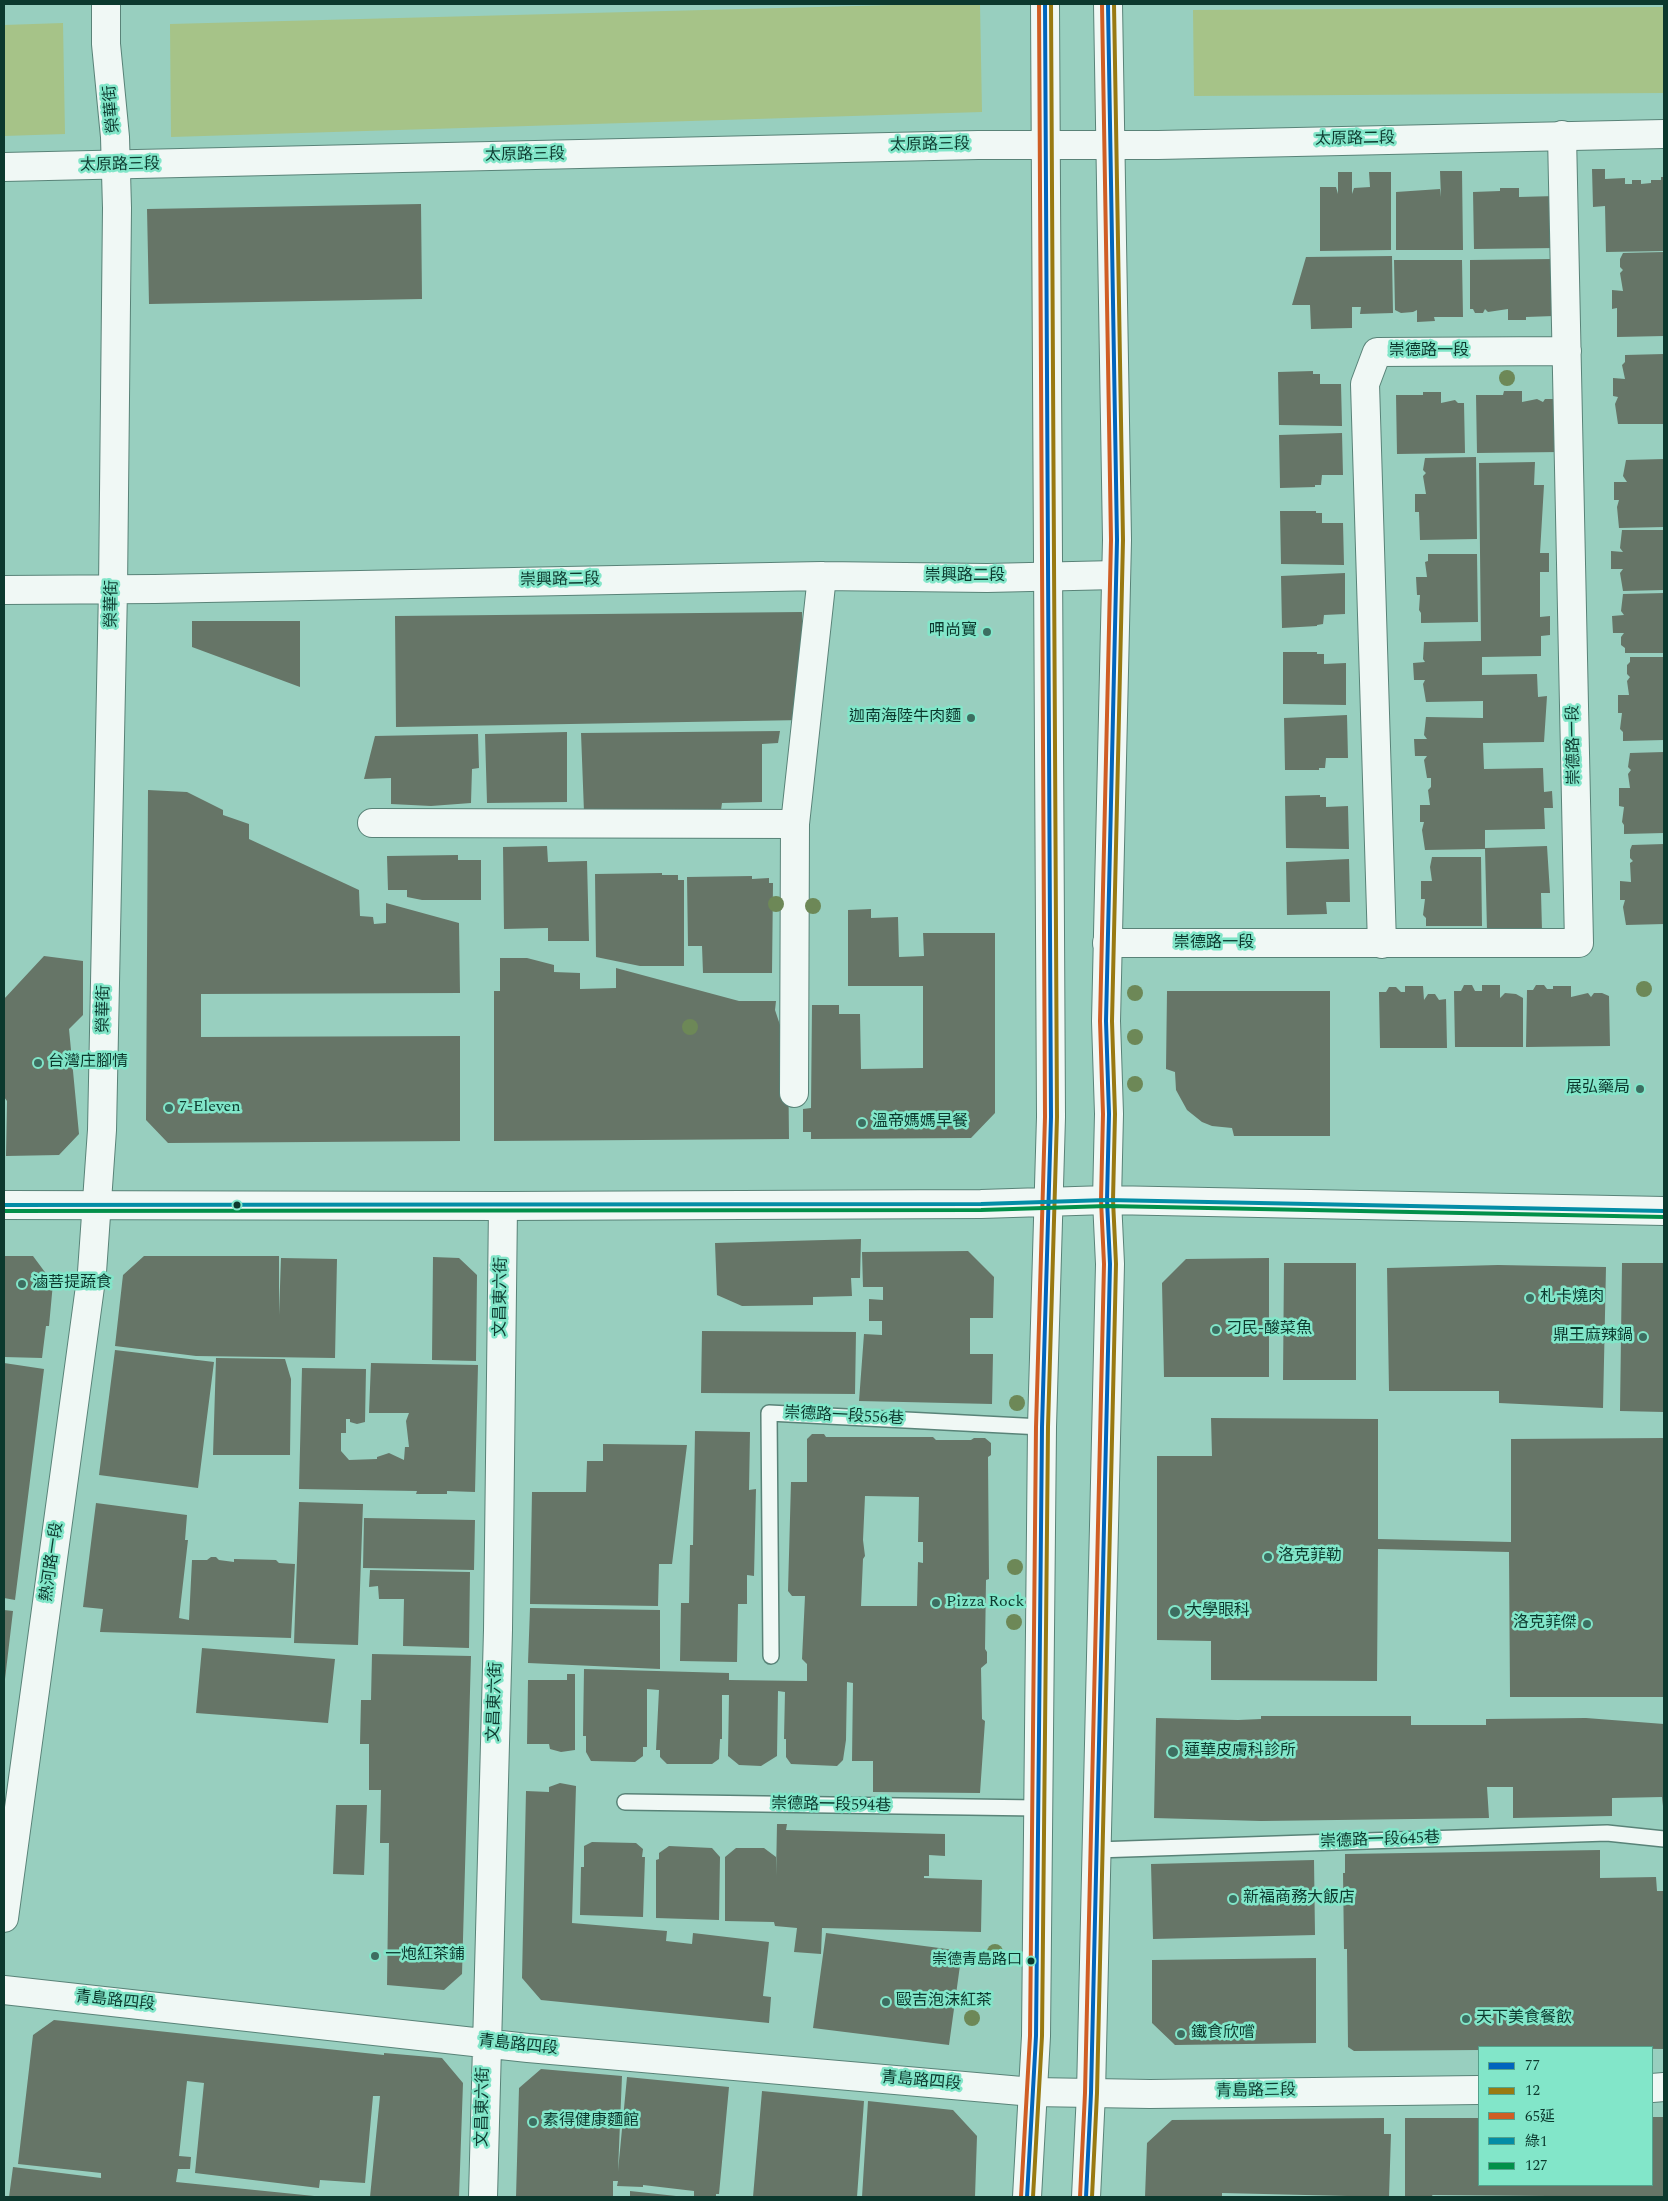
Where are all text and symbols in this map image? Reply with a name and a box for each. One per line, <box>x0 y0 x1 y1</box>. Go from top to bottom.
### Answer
street label: 榮華街 <box>101 84 125 134</box>
street label: 太原路二段 <box>1315 130 1395 150</box>
street label: 太原路三段 <box>890 136 970 156</box>
street label: 太原路三段 <box>485 146 565 166</box>
street label: 太原路三段 <box>80 156 160 176</box>
street label: 崇德路一段 <box>1389 342 1469 362</box>
street label: 崇興路二段 <box>925 567 1005 587</box>
street label: 崇興路二段 <box>520 571 600 591</box>
street label: 榮華街 <box>103 580 123 628</box>
place label: 呷尚寶 <box>929 622 977 642</box>
marker: 呷尚寶 <box>981 626 993 638</box>
street label: 崇德路一段 <box>1565 705 1585 785</box>
place label: 迦南海陸牛肉麵 <box>849 708 961 728</box>
marker: 迦南海陸牛肉麵 <box>965 712 977 724</box>
street label: 崇德路一段 <box>1174 934 1254 954</box>
street label: 榮華街 <box>95 985 115 1033</box>
place label: 台灣庄腳情 <box>48 1053 128 1073</box>
marker: 台灣庄腳情 <box>32 1057 44 1069</box>
place label: 展弘藥局 <box>1566 1079 1630 1099</box>
marker: 展弘藥局 <box>1634 1083 1646 1095</box>
place label: 7-Eleven <box>179 1098 241 1118</box>
marker: 7-Eleven <box>163 1102 175 1114</box>
place label: 溫帝媽媽早餐 <box>872 1113 968 1133</box>
marker: 溫帝媽媽早餐 <box>856 1117 868 1129</box>
unlabelled marker <box>232 1200 242 1210</box>
street label: 文昌東六街 <box>492 1257 512 1337</box>
place label: 滷菩提蔬食 <box>32 1274 112 1294</box>
marker: 滷菩提蔬食 <box>16 1278 28 1290</box>
place label: 札卡燒肉 <box>1540 1288 1604 1308</box>
marker: 札卡燒肉 <box>1524 1292 1536 1304</box>
place label: 刁民-酸菜魚 <box>1226 1320 1312 1340</box>
marker: 刁民-酸菜魚 <box>1210 1324 1222 1336</box>
place label: 鼎王麻辣鍋 <box>1553 1327 1633 1347</box>
marker: 鼎王麻辣鍋 <box>1637 1331 1649 1343</box>
street label: 崇德路一段556巷 <box>784 1404 904 1430</box>
street label: 熱河路一段 <box>38 1521 68 1603</box>
place label: 洛克菲勒 <box>1278 1547 1342 1567</box>
marker: 洛克菲勒 <box>1262 1551 1274 1563</box>
place label: Pizza Rock <box>946 1593 1024 1613</box>
marker: Pizza Rock <box>930 1597 942 1609</box>
place label: 大學眼科 <box>1186 1602 1250 1622</box>
marker: 大學眼科 <box>1168 1605 1182 1619</box>
place label: 洛克菲傑 <box>1513 1614 1577 1634</box>
marker: 洛克菲傑 <box>1581 1618 1593 1630</box>
street label: 文昌東六街 <box>485 1662 507 1742</box>
place label: 蓮華皮膚科診所 <box>1184 1742 1296 1762</box>
marker: 蓮華皮膚科診所 <box>1166 1745 1180 1759</box>
street label: 崇德路一段594巷 <box>771 1795 891 1817</box>
street label: 崇德路一段645巷 <box>1320 1829 1440 1853</box>
place label: 新福商務大飯店 <box>1243 1889 1355 1909</box>
marker: 新福商務大飯店 <box>1227 1893 1239 1905</box>
place label: 一炮紅茶鋪 <box>385 1946 465 1966</box>
marker: 一炮紅茶鋪 <box>369 1950 381 1962</box>
place label: 崇德青島路口 <box>932 1952 1022 1970</box>
marker: 崇德青島路口 <box>1026 1956 1036 1966</box>
street label: 青島路四段 <box>74 1988 156 2016</box>
place label: 毆吉泡沫紅茶 <box>896 1992 992 2012</box>
marker: 毆吉泡沫紅茶 <box>880 1996 892 2008</box>
place label: 天下美食餐飲 <box>1476 2009 1572 2029</box>
marker: 天下美食餐飲 <box>1460 2013 1472 2025</box>
place label: 鐵食欣嚐 <box>1191 2024 1255 2044</box>
marker: 鐵食欣嚐 <box>1175 2028 1187 2040</box>
street label: 青島路四段 <box>477 2032 559 2060</box>
legend <box>1478 2046 1653 2186</box>
text: 77 <box>1525 2054 1540 2077</box>
street label: 文昌東六街 <box>474 2067 494 2147</box>
street label: 青島路四段 <box>880 2069 962 2095</box>
text: 12 <box>1525 2079 1540 2102</box>
street label: 青島路三段 <box>1216 2082 1296 2102</box>
text: 65延 <box>1525 2105 1555 2128</box>
place label: 素得健康麵館 <box>543 2112 639 2132</box>
marker: 素得健康麵館 <box>527 2116 539 2128</box>
text: 綠1 <box>1525 2130 1548 2153</box>
text: 127 <box>1525 2154 1548 2177</box>

